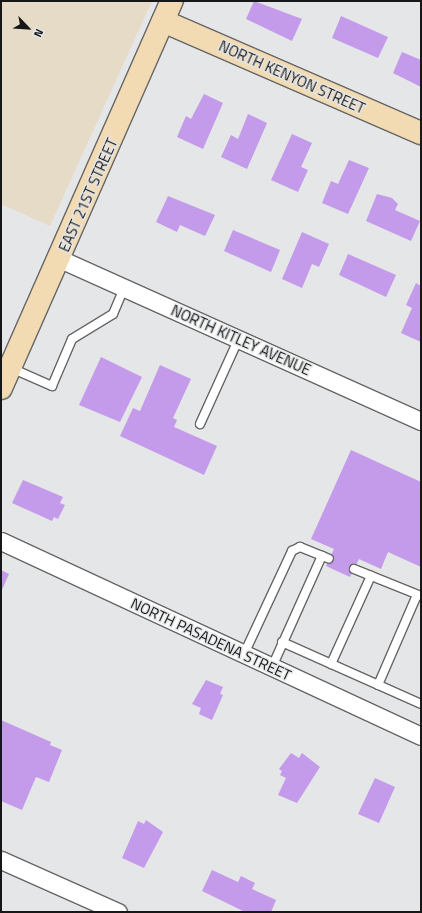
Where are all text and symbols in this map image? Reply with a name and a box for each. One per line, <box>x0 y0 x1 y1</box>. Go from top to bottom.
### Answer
north arrow <box>8 8 48 48</box>
text: N <box>30 26 48 40</box>
street label: NORTH KENYON STREET <box>216 37 368 117</box>
street label: EAST 21ST STREET <box>55 135 121 255</box>
street label: NORTH KITLEY AVENUE <box>168 301 314 379</box>
street label: NORTH PASADENA STREET <box>128 594 294 684</box>

